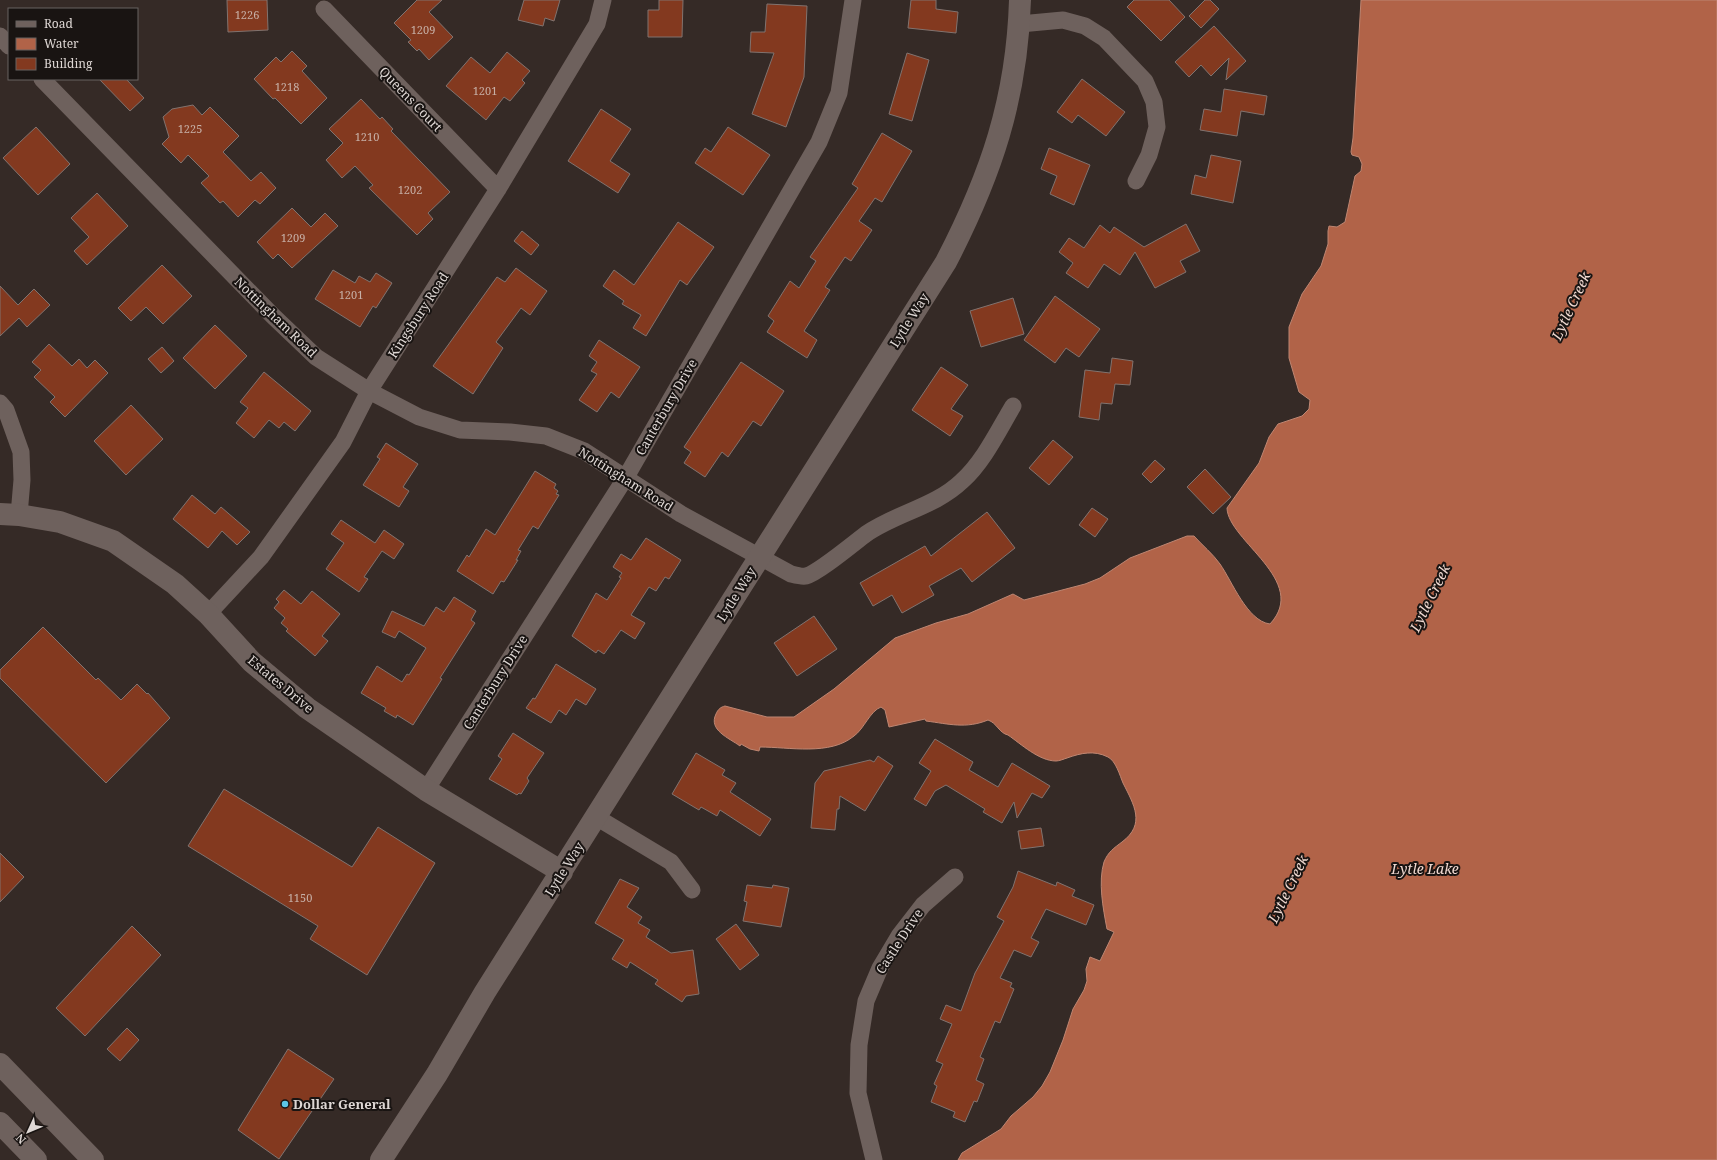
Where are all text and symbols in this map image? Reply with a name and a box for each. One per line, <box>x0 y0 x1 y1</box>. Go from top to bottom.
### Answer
house number: 1226 <box>235 7 259 22</box>
legend <box>8 8 138 80</box>
text: Road <box>44 15 74 32</box>
house number: 1209 <box>411 22 435 37</box>
text: Water <box>44 35 79 52</box>
text: Building <box>44 55 93 72</box>
street label: Queens Court <box>375 63 447 136</box>
house number: 1218 <box>275 79 299 94</box>
house number: 1201 <box>473 83 497 98</box>
house number: 1225 <box>178 121 202 136</box>
house number: 1210 <box>355 129 379 144</box>
house number: 1202 <box>398 182 422 197</box>
house number: 1209 <box>281 230 305 245</box>
water label: Lytle Creek <box>1546 268 1595 344</box>
street label: Kingsbury Road <box>384 269 452 361</box>
street label: Nottingham Road <box>231 273 321 361</box>
house number: 1201 <box>339 287 363 302</box>
street label: Lytle Way <box>885 289 933 351</box>
street label: Canterbury Drive <box>631 355 701 459</box>
street label: Nottingham Road <box>575 443 677 515</box>
water label: Lytle Creek <box>1405 560 1455 636</box>
street label: Lytle Way <box>712 563 760 625</box>
street label: Canterbury Drive <box>459 631 531 733</box>
street label: Estates Drive <box>244 651 318 717</box>
street label: Lytle Way <box>540 838 588 900</box>
water label: Lytle Creek <box>1263 851 1313 927</box>
water label: Lytle Lake <box>1390 859 1459 878</box>
house number: 1150 <box>288 890 312 905</box>
street label: Castle Drive <box>871 905 927 977</box>
place label: Dollar General <box>293 1095 391 1113</box>
marker: Dollar General <box>280 1099 290 1109</box>
north arrow <box>8 1112 48 1152</box>
text: N <box>12 1131 29 1148</box>

